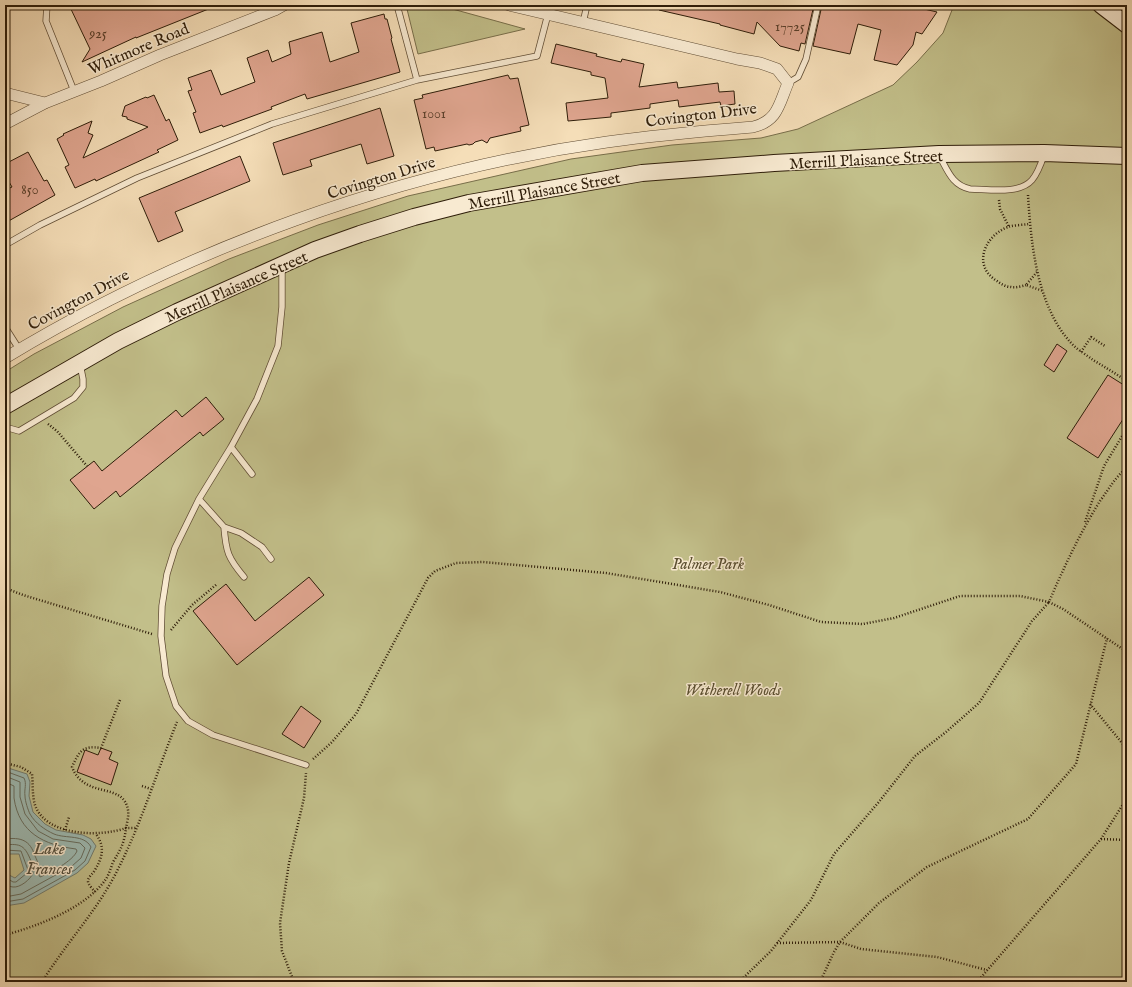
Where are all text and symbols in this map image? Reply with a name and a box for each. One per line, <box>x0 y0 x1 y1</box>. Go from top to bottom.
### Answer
house number: 17725 <box>775 18 805 36</box>
street label: Whitmore Road <box>85 19 193 80</box>
house number: 925 <box>88 25 107 43</box>
street label: Covington Drive <box>645 99 758 133</box>
house number: 1001 <box>422 105 446 123</box>
street label: Merrill Plaisance Street <box>789 147 944 175</box>
street label: Covington Drive <box>325 153 438 205</box>
street label: Merrill Plaisance Street <box>467 169 622 215</box>
house number: 850 <box>21 181 39 199</box>
street label: Merrill Plaisance Street <box>162 247 312 328</box>
street label: Covington Drive <box>25 266 133 336</box>
park label: Palmer Park <box>672 555 745 575</box>
park label: Witherell Woods <box>685 681 781 701</box>
water label: Lake Frances <box>26 839 72 880</box>

